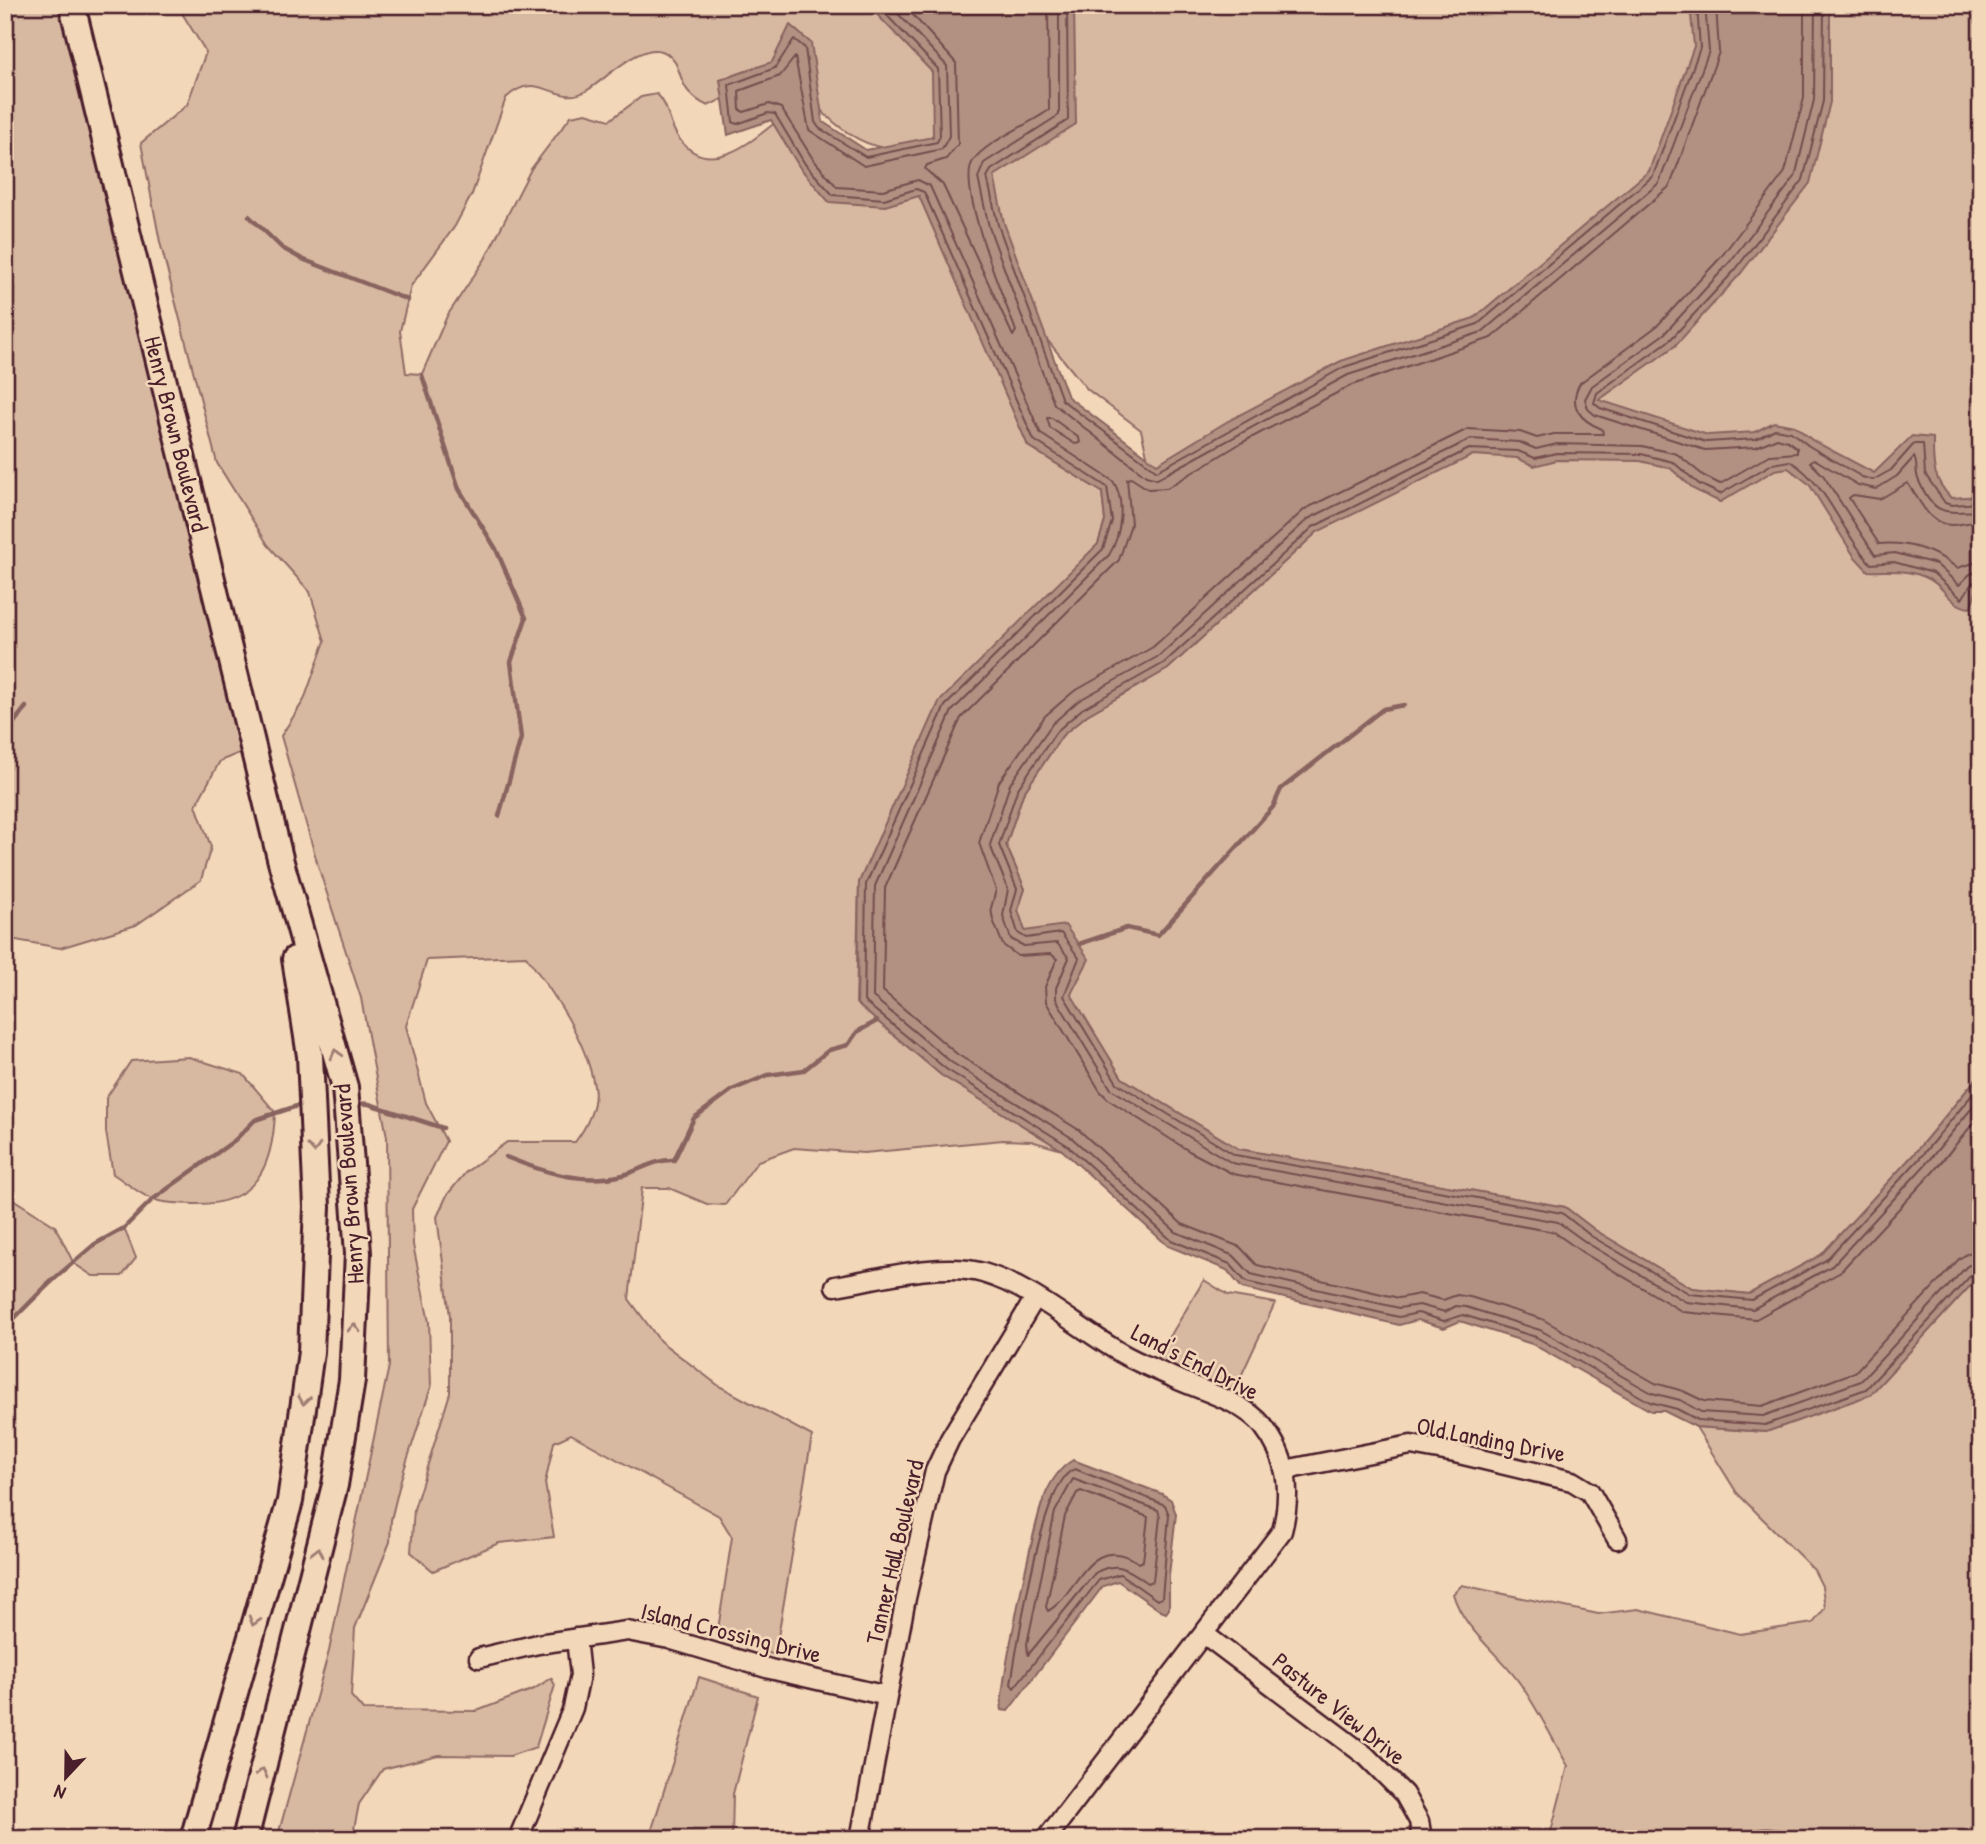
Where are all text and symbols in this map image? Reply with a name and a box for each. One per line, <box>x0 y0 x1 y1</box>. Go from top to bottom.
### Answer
street label: Henry Brown Boulevard <box>137 333 217 535</box>
one-way arrow <box>330 1048 344 1060</box>
street label: Henry Brown Boulevard <box>325 1083 371 1285</box>
one-way arrow <box>307 1143 322 1154</box>
street label: Land's End Drive <box>1126 1315 1265 1407</box>
one-way arrow <box>347 1322 362 1333</box>
one-way arrow <box>297 1394 312 1406</box>
street label: Old Landing Drive <box>1414 1409 1569 1469</box>
street label: Tanner Hall Boulevard <box>857 1457 931 1647</box>
one-way arrow <box>310 1546 324 1558</box>
street label: Island Crossing Drive <box>638 1594 825 1670</box>
one-way arrow <box>247 1615 262 1627</box>
street label: Pasture View Drive <box>1266 1645 1413 1772</box>
north arrow <box>32 1742 102 1812</box>
one-way arrow <box>254 1767 268 1779</box>
text: N <box>50 1779 69 1807</box>

